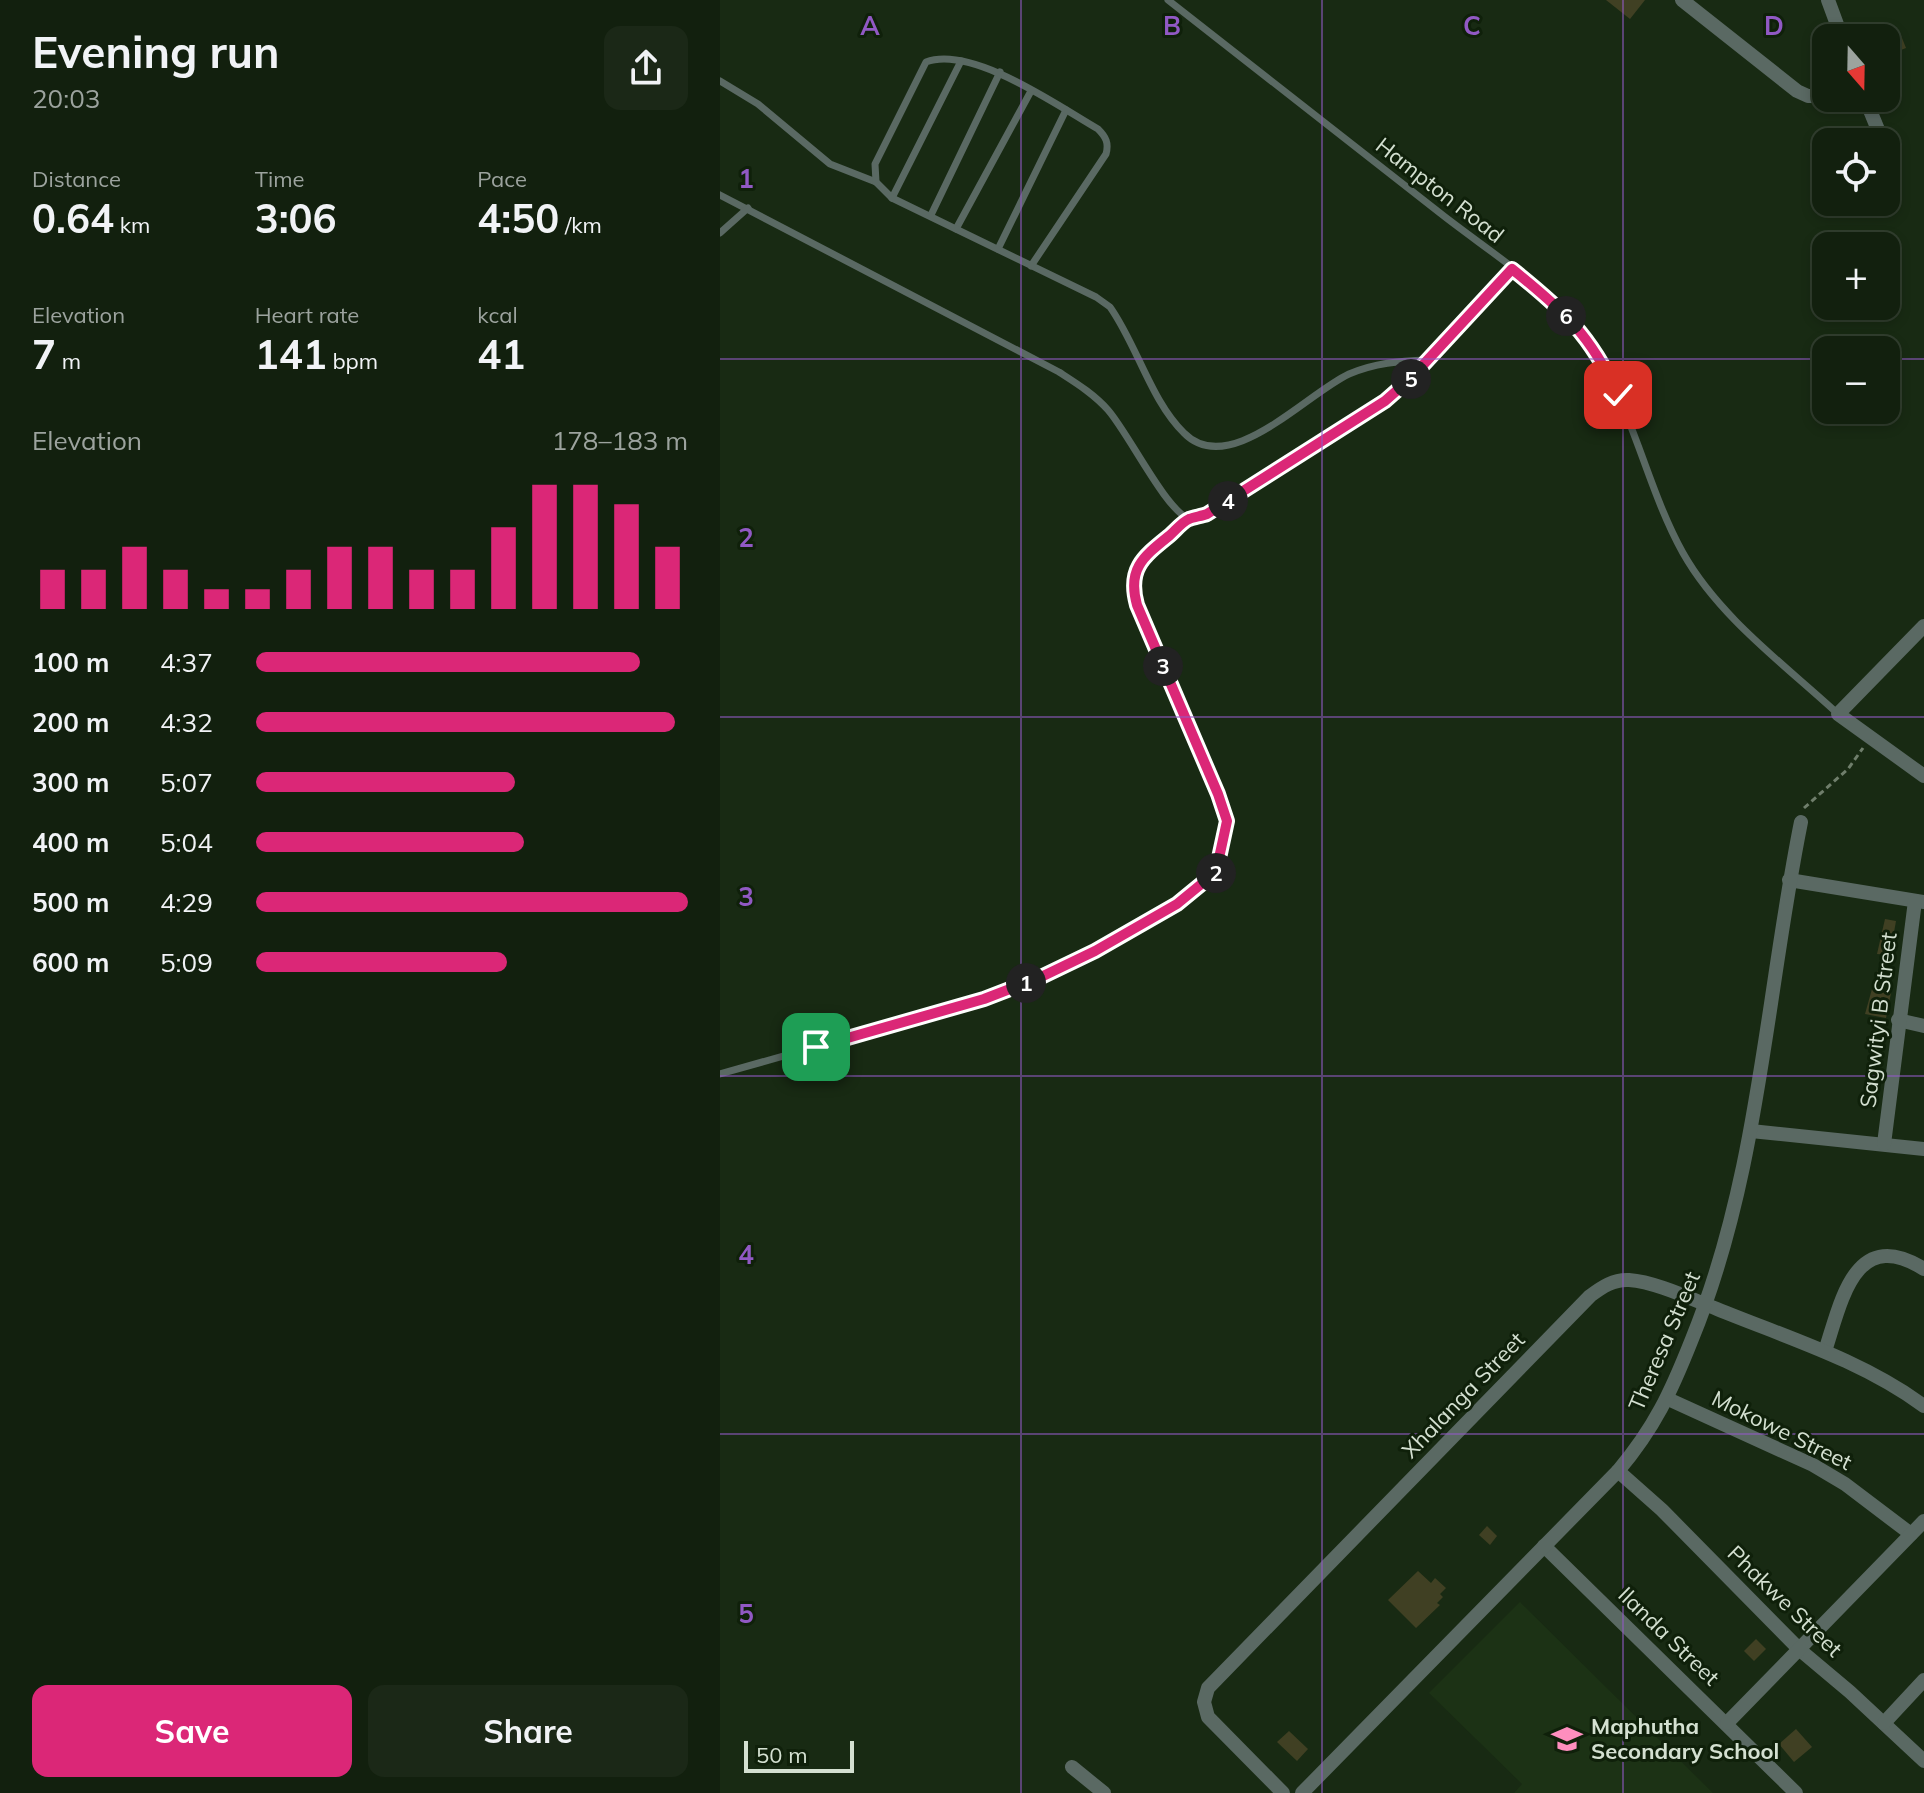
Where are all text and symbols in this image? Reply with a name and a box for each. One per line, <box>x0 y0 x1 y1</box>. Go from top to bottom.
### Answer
text: A <box>860 9 880 42</box>
text: B <box>1163 9 1181 42</box>
text: C <box>1463 9 1481 42</box>
text: D <box>1764 9 1784 42</box>
text: Evening run <box>32 24 279 79</box>
north arrow <box>1812 24 1900 112</box>
map controls <box>1812 24 1900 424</box>
button: share <box>604 26 688 110</box>
text: 20:03 <box>32 82 100 115</box>
button: locate <box>1812 128 1900 216</box>
street label: Hampton Road <box>1370 131 1510 249</box>
text: 1 <box>738 162 754 195</box>
text: Distance <box>32 165 121 193</box>
text: Time <box>255 165 304 193</box>
text: Pace <box>477 165 527 193</box>
text: 0.64 <box>32 193 114 243</box>
text: 3:06 <box>255 193 337 243</box>
text: 4:50 <box>477 193 559 243</box>
text: km <box>114 211 150 239</box>
text: /km <box>559 211 602 239</box>
button: + <box>1812 232 1900 320</box>
pin: 6 <box>1546 296 1586 336</box>
text: Elevation <box>32 301 125 329</box>
text: Heart rate <box>255 301 359 329</box>
text: kcal <box>477 301 518 329</box>
text: 6 <box>1559 302 1573 330</box>
text: 7 <box>32 329 56 379</box>
text: 141 <box>255 329 327 379</box>
text: 41 <box>477 329 525 379</box>
button: − <box>1812 336 1900 424</box>
text: m <box>56 347 81 375</box>
text: bpm <box>327 347 378 375</box>
pin: 5 <box>1391 359 1431 399</box>
pin <box>1584 361 1652 429</box>
text: 5 <box>1404 365 1418 393</box>
icon: check <box>1596 373 1640 417</box>
text: Elevation <box>32 424 142 457</box>
text: 178–183 m <box>552 424 688 457</box>
pin: 4 <box>1208 481 1248 521</box>
text: 4 <box>1221 487 1235 515</box>
text: 2 <box>738 521 754 554</box>
text: 100 m <box>32 646 109 679</box>
text: 4:37 <box>160 646 213 679</box>
pin: 3 <box>1143 646 1183 686</box>
text: 3 <box>1156 652 1170 680</box>
text: 200 m <box>32 706 109 739</box>
text: 4:32 <box>160 706 213 739</box>
text: 300 m <box>32 766 109 799</box>
text: 5:07 <box>160 766 213 799</box>
text: 400 m <box>32 826 109 859</box>
text: 5:04 <box>160 826 213 859</box>
pin: 2 <box>1196 853 1236 893</box>
text: 2 <box>1209 859 1223 887</box>
text: 3 <box>738 880 754 913</box>
text: 500 m <box>32 886 109 919</box>
text: 4:29 <box>160 886 213 919</box>
street label: Sagwityi B Street <box>1853 930 1903 1109</box>
text: 600 m <box>32 946 109 979</box>
text: 5:09 <box>160 946 213 979</box>
pin: 1 <box>1006 963 1046 1003</box>
text: 1 <box>1019 969 1033 997</box>
pin <box>782 1013 850 1081</box>
icon: arrive <box>794 1025 838 1069</box>
text: 4 <box>738 1238 754 1271</box>
street label: Theresa Street <box>1622 1267 1706 1415</box>
street label: Xhalanga Street <box>1396 1326 1531 1464</box>
street label: Mokowe Street <box>1707 1384 1857 1476</box>
street label: Phakwe Street <box>1722 1539 1848 1663</box>
street label: Ilanda Street <box>1613 1581 1726 1691</box>
text: 5 <box>738 1597 754 1630</box>
button: Save <box>32 1685 352 1777</box>
button: Share <box>368 1685 688 1777</box>
place label: Maphutha Secondary School <box>1591 1712 1779 1765</box>
school or university icon: Maphutha Secondary School <box>1550 1722 1584 1756</box>
scale bar <box>744 1737 854 1773</box>
text: 50 m <box>756 1741 807 1769</box>

